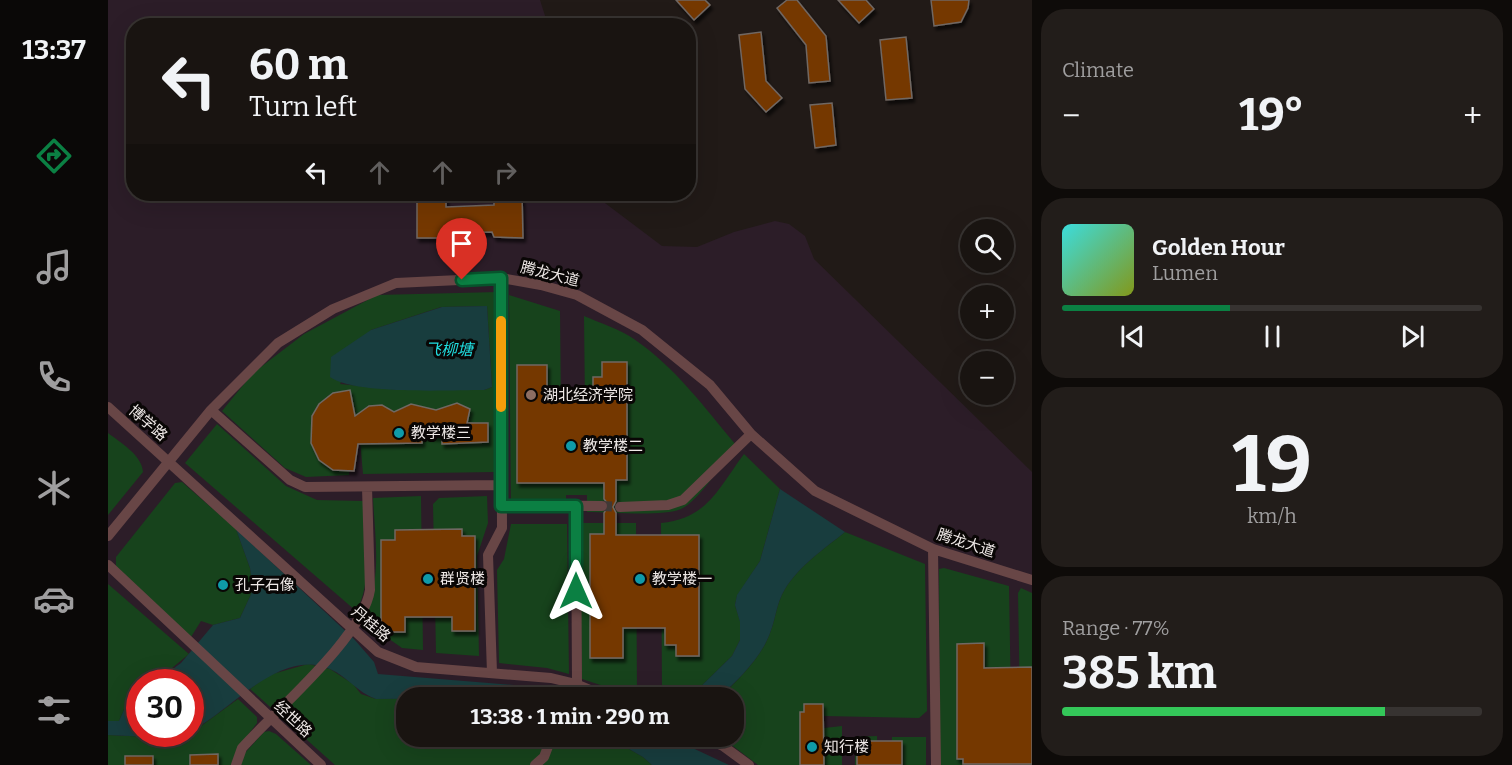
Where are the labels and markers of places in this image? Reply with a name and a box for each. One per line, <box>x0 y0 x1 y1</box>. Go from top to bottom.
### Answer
pin <box>436 218 487 280</box>
place label: 湖北经济学院 <box>543 386 633 404</box>
marker: 湖北经济学院 <box>524 388 538 402</box>
place label: 教学楼三 <box>411 424 471 442</box>
marker: 教学楼三 <box>392 426 406 440</box>
place label: 教学楼二 <box>583 437 643 455</box>
marker: 教学楼二 <box>564 439 578 453</box>
place label: 群贤楼 <box>440 570 485 588</box>
place label: 教学楼一 <box>652 570 712 588</box>
marker: 群贤楼 <box>421 572 435 586</box>
marker: 教学楼一 <box>633 572 647 586</box>
place label: 孔子石像 <box>235 576 295 594</box>
marker: 孔子石像 <box>216 578 230 592</box>
place label: 知行楼 <box>824 738 869 756</box>
marker: 知行楼 <box>805 740 819 754</box>

